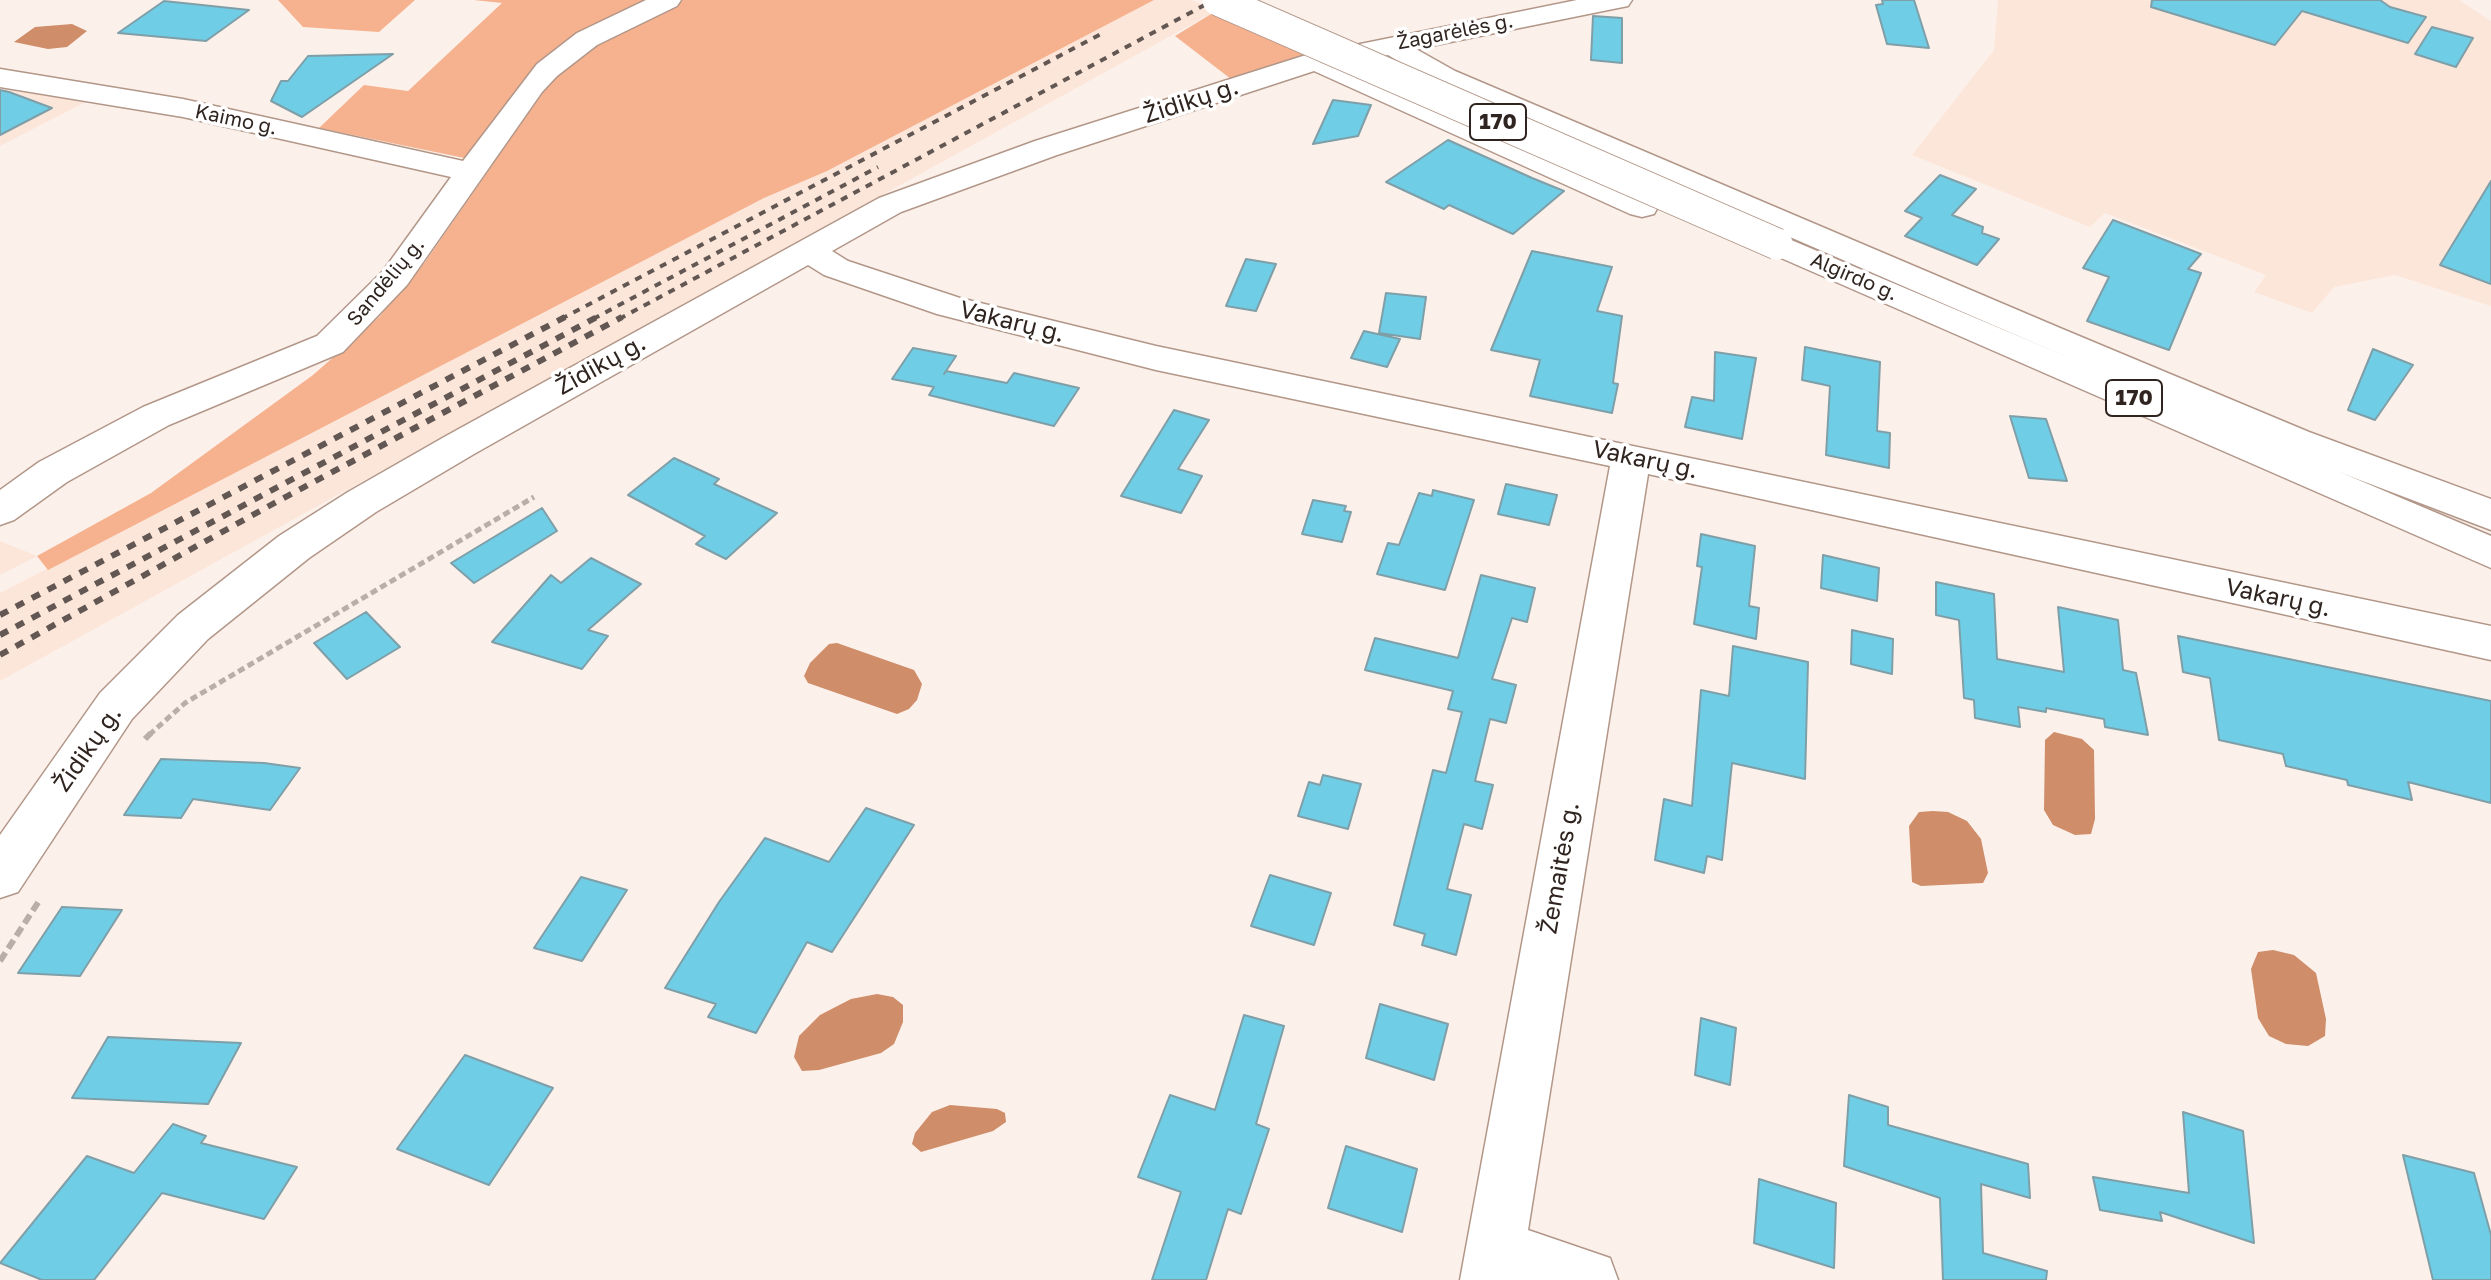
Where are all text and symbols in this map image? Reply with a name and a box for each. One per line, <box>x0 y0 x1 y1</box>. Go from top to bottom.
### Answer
street label: Žagarėlės g. <box>1395 9 1515 55</box>
street label: Židikų g. <box>1140 72 1242 130</box>
street label: Kaimo g. <box>193 100 279 140</box>
road number: 170 <box>1470 104 1526 140</box>
street label: Sandėlių g. <box>342 233 430 331</box>
street label: Algirdo g. <box>1807 248 1901 306</box>
street label: Vakarų g. <box>957 295 1067 349</box>
street label: Židikų g. <box>551 329 651 401</box>
road number: 170 <box>2106 380 2162 416</box>
street label: Vakarų g. <box>1590 435 1700 485</box>
street label: Vakarų g. <box>2223 573 2333 623</box>
street label: Židikų g. <box>48 701 128 797</box>
street label: Žemaitės g. <box>1534 800 1586 936</box>

